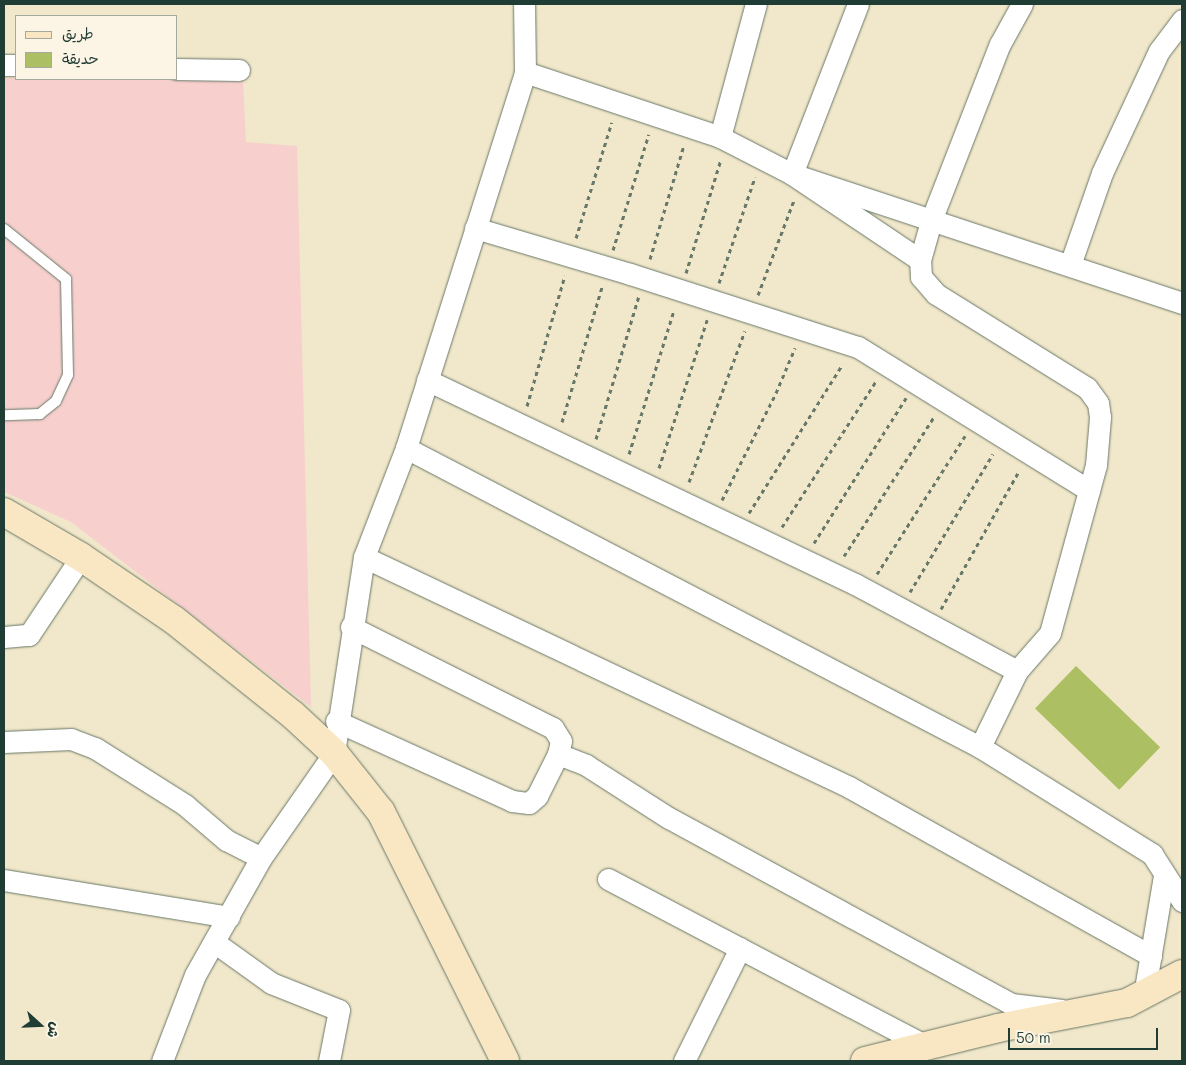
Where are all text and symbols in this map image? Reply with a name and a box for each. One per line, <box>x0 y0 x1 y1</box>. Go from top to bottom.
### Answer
legend <box>15 15 178 80</box>
text: طريق <box>62 23 94 43</box>
text: حديقة <box>62 48 99 68</box>
north arrow <box>15 1000 65 1050</box>
scale bar <box>1011 1018 1161 1050</box>
text: ش <box>43 1020 66 1041</box>
text: 50 m <box>1016 1027 1051 1047</box>

